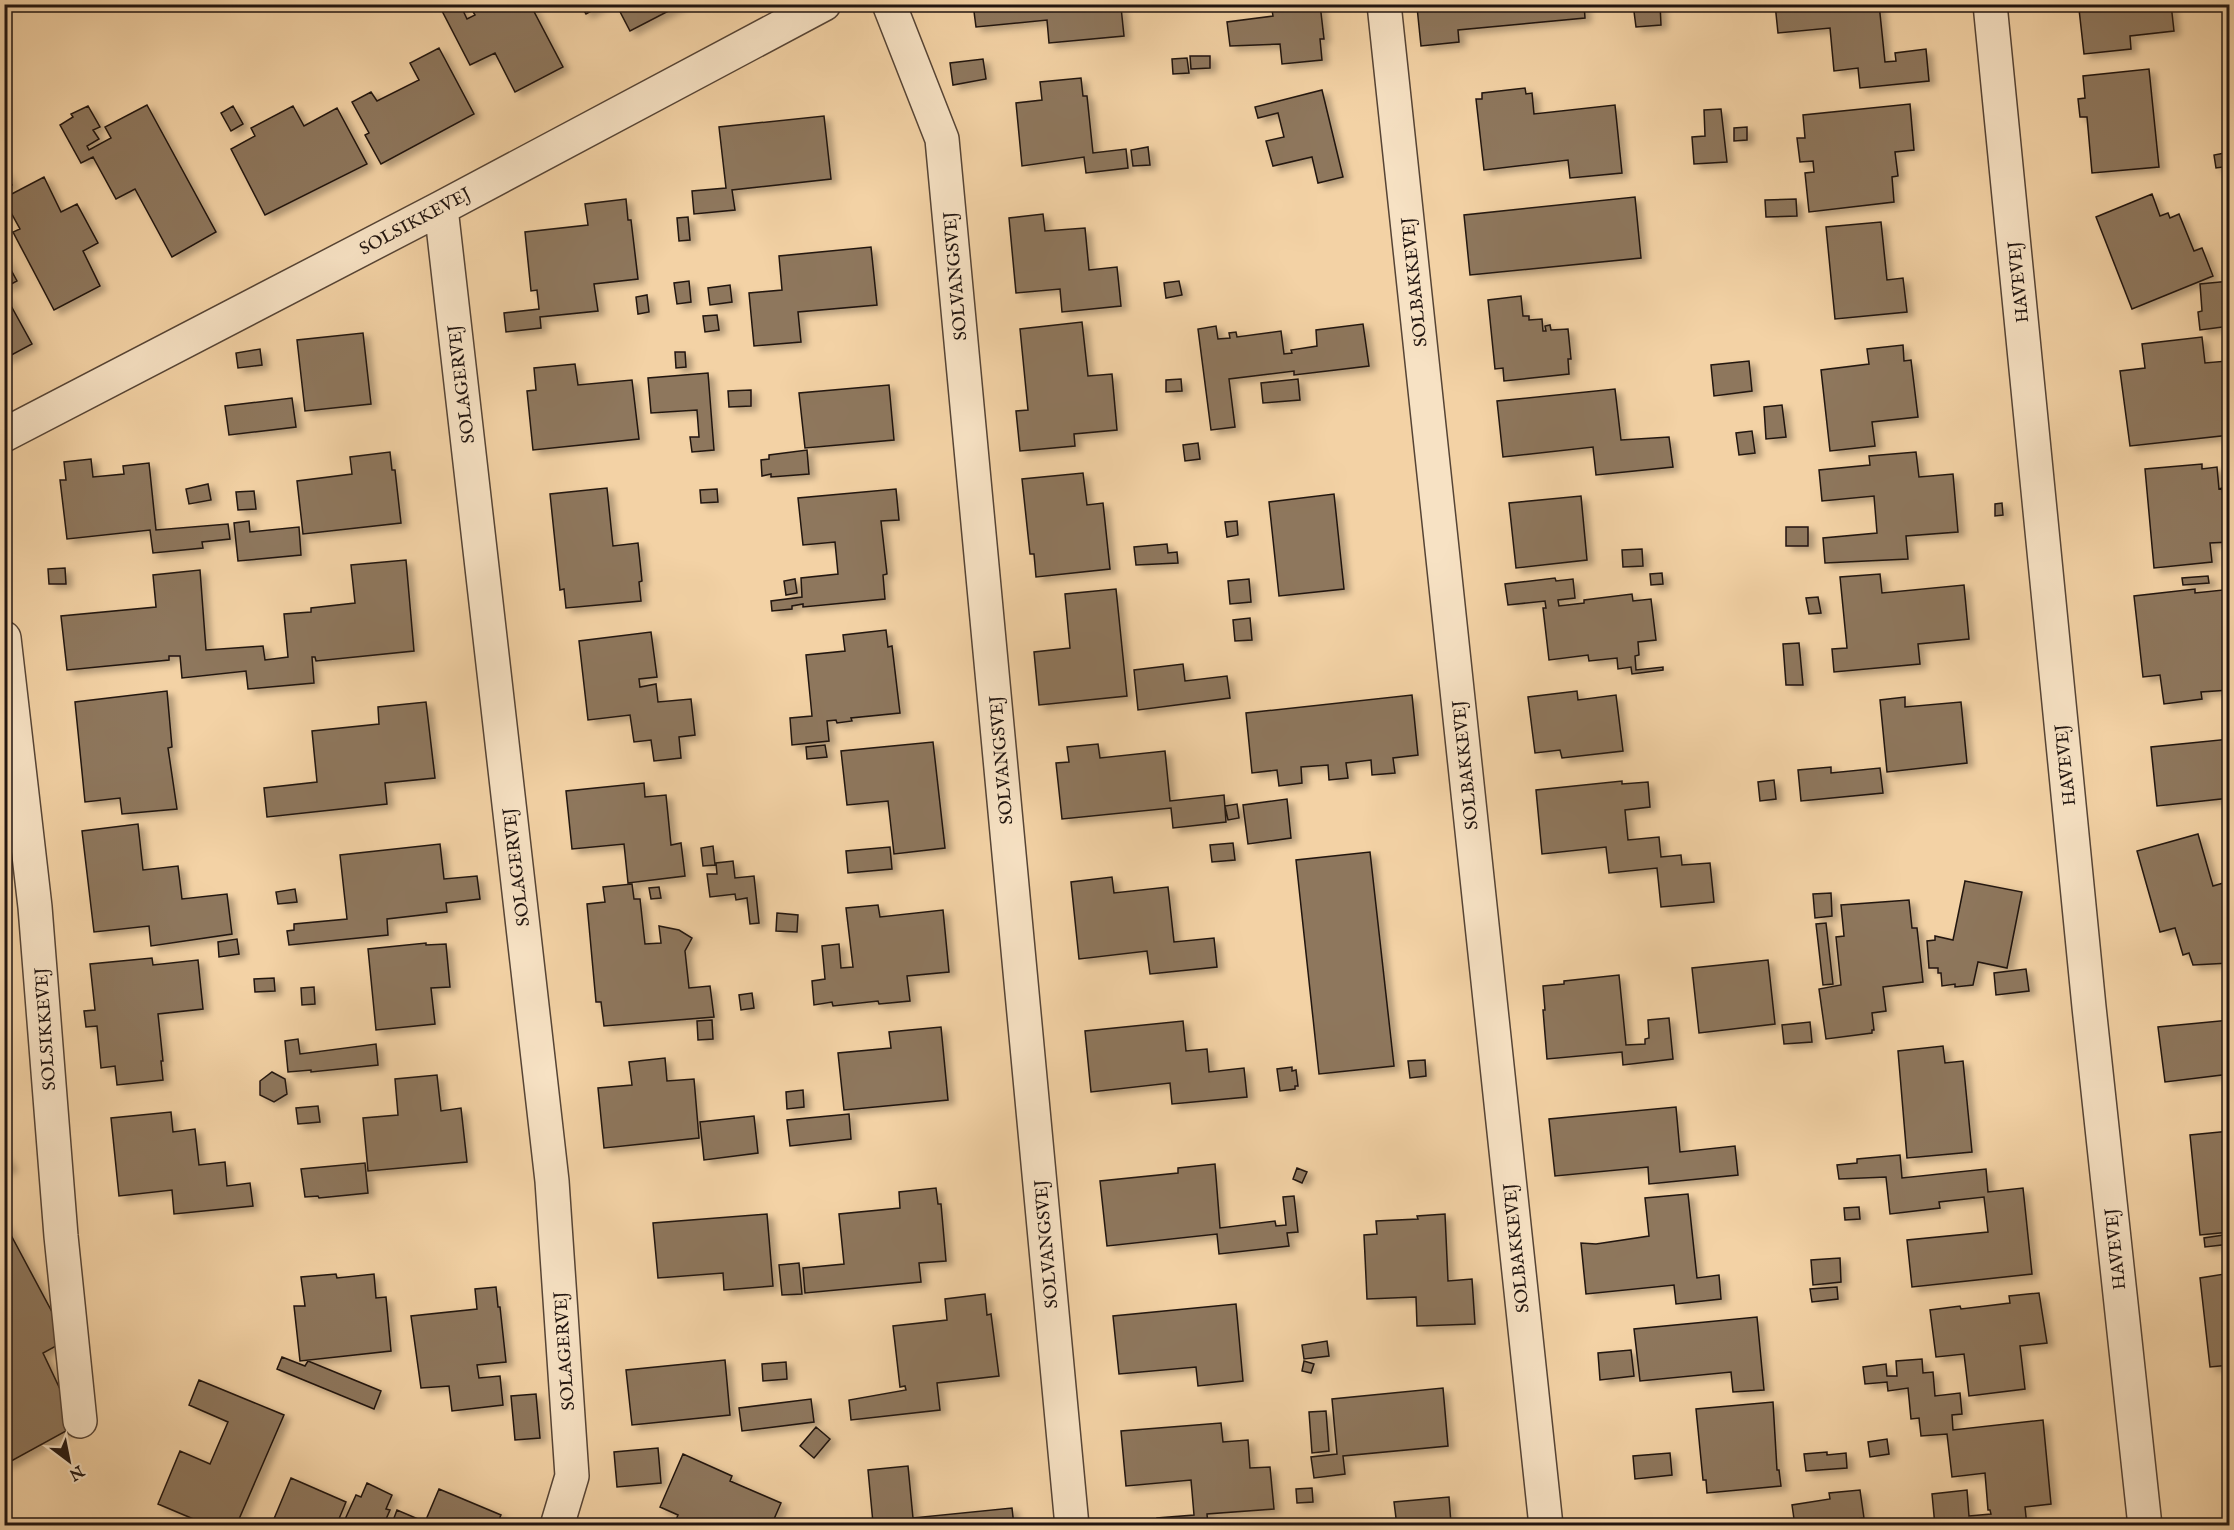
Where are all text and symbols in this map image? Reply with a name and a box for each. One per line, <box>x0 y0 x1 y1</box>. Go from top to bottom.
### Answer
street label: SOLSIKKEVEJ <box>356 183 476 261</box>
street label: SOLVANGSVEJ <box>939 210 974 341</box>
street label: SOLBAKKEVEJ <box>1397 215 1434 348</box>
street label: HAVEVEJ <box>2004 239 2035 324</box>
street label: SOLAGERVEJ <box>444 322 481 445</box>
street label: SOLVANGSVEJ <box>985 694 1020 825</box>
street label: SOLBAKKEVEJ <box>1448 698 1485 831</box>
street label: HAVEVEJ <box>2051 722 2082 807</box>
street label: SOLAGERVEJ <box>499 805 536 928</box>
street label: SOLSIKKEVEJ <box>31 966 62 1091</box>
street label: SOLVANGSVEJ <box>1030 1178 1065 1309</box>
street label: SOLBAKKEVEJ <box>1499 1181 1536 1314</box>
street label: HAVEVEJ <box>2101 1206 2132 1291</box>
street label: SOLAGERVEJ <box>550 1290 581 1411</box>
north arrow <box>39 1431 99 1491</box>
text: N <box>65 1459 88 1484</box>

